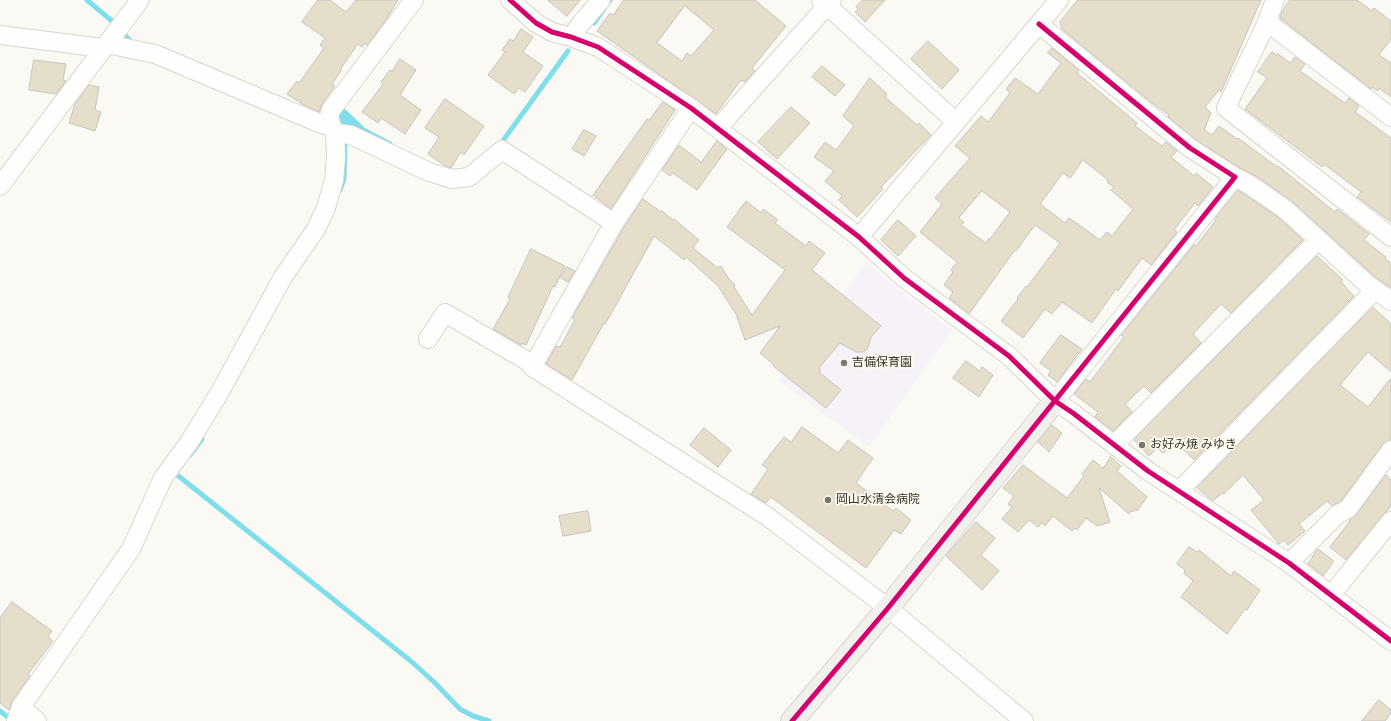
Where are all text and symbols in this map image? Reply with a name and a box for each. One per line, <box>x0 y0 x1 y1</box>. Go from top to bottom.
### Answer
place label: 吉備保育園 <box>852 356 912 370</box>
marker: 吉備保育園 <box>839 358 849 368</box>
place label: お好み焼 みゆき <box>1150 438 1237 452</box>
marker: お好み焼 みゆき <box>1137 440 1147 450</box>
place label: 岡山水清会病院 <box>836 493 920 507</box>
marker: 岡山水清会病院 <box>823 495 833 505</box>

